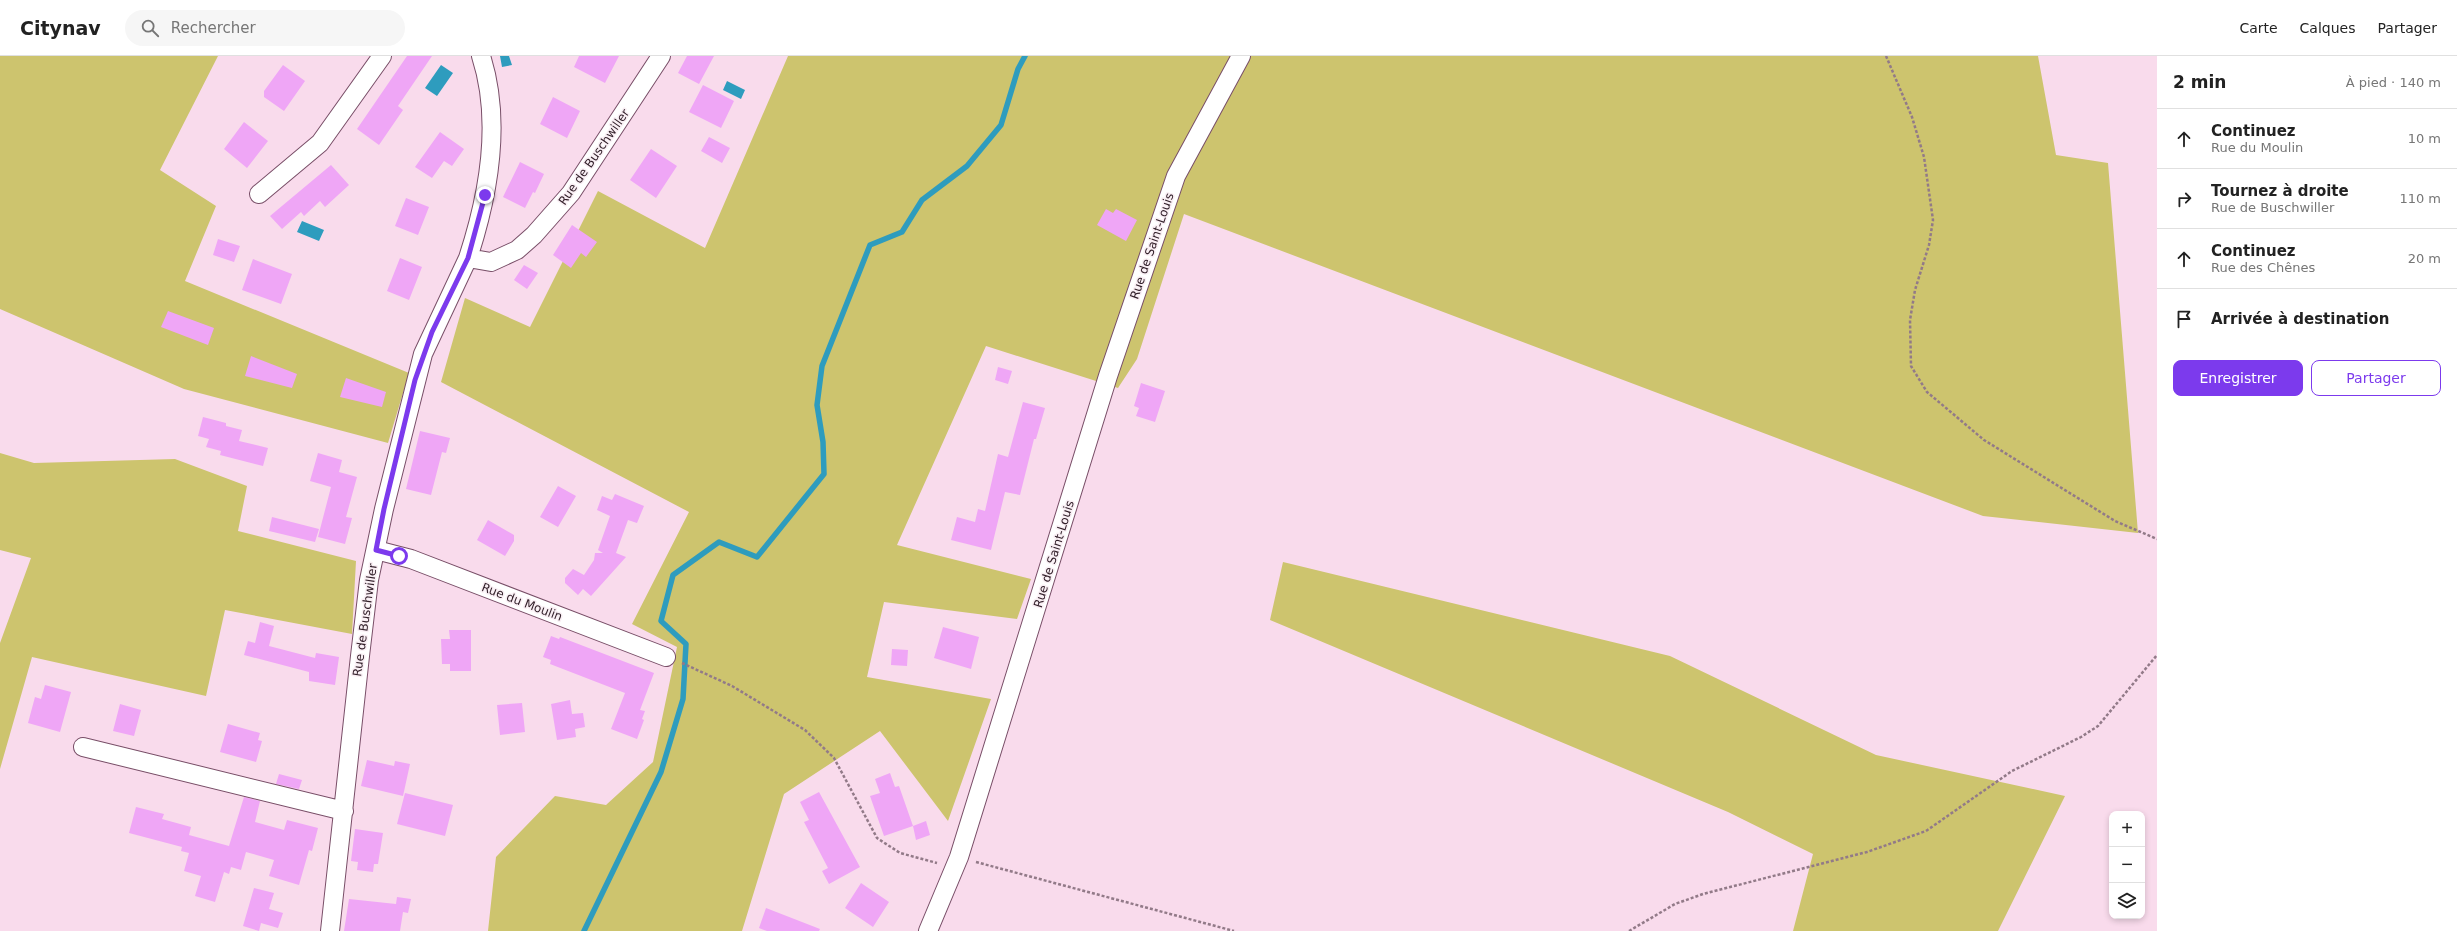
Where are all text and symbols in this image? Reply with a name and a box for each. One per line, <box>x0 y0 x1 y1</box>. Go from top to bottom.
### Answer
search box <box>125 10 405 46</box>
text: Citynav <box>20 17 101 39</box>
icon: search <box>139 17 161 39</box>
text: Rechercher <box>171 19 256 37</box>
text: Carte <box>2239 20 2278 36</box>
text: Calques <box>2300 20 2356 36</box>
text: Partager <box>2378 20 2437 36</box>
text: 2 min <box>2173 72 2226 92</box>
text: À pied · 140 m <box>2346 75 2441 90</box>
street label: Rue de Buschwiller <box>556 106 632 208</box>
text: Continuez <box>2211 122 2296 140</box>
icon: ahead <box>2173 128 2195 150</box>
text: 10 m <box>2408 131 2441 146</box>
text: Rue du Moulin <box>2211 140 2303 155</box>
text: Tournez à droite <box>2211 182 2349 200</box>
route end <box>476 186 494 204</box>
icon: right <box>2173 188 2195 210</box>
street label: Rue de Saint-Louis <box>1127 191 1177 301</box>
text: 110 m <box>2399 191 2441 206</box>
text: Rue de Buschwiller <box>2211 200 2334 215</box>
text: Continuez <box>2211 242 2296 260</box>
icon: ahead <box>2173 248 2195 270</box>
text: 20 m <box>2408 251 2441 266</box>
text: Rue des Chênes <box>2211 260 2315 275</box>
icon: arrive <box>2173 308 2195 330</box>
text: Arrivée à destination <box>2211 310 2389 328</box>
button: Enregistrer <box>2173 360 2303 396</box>
button: Partager <box>2311 360 2441 396</box>
street label: Rue de Saint-Louis <box>1031 499 1077 609</box>
route start <box>390 547 408 565</box>
street label: Rue de Buschwiller <box>350 563 380 677</box>
street label: Rue du Moulin <box>480 580 564 624</box>
map controls <box>2109 811 2145 919</box>
button: + <box>2109 811 2145 847</box>
button: − <box>2109 847 2145 883</box>
button: layers <box>2109 883 2145 919</box>

